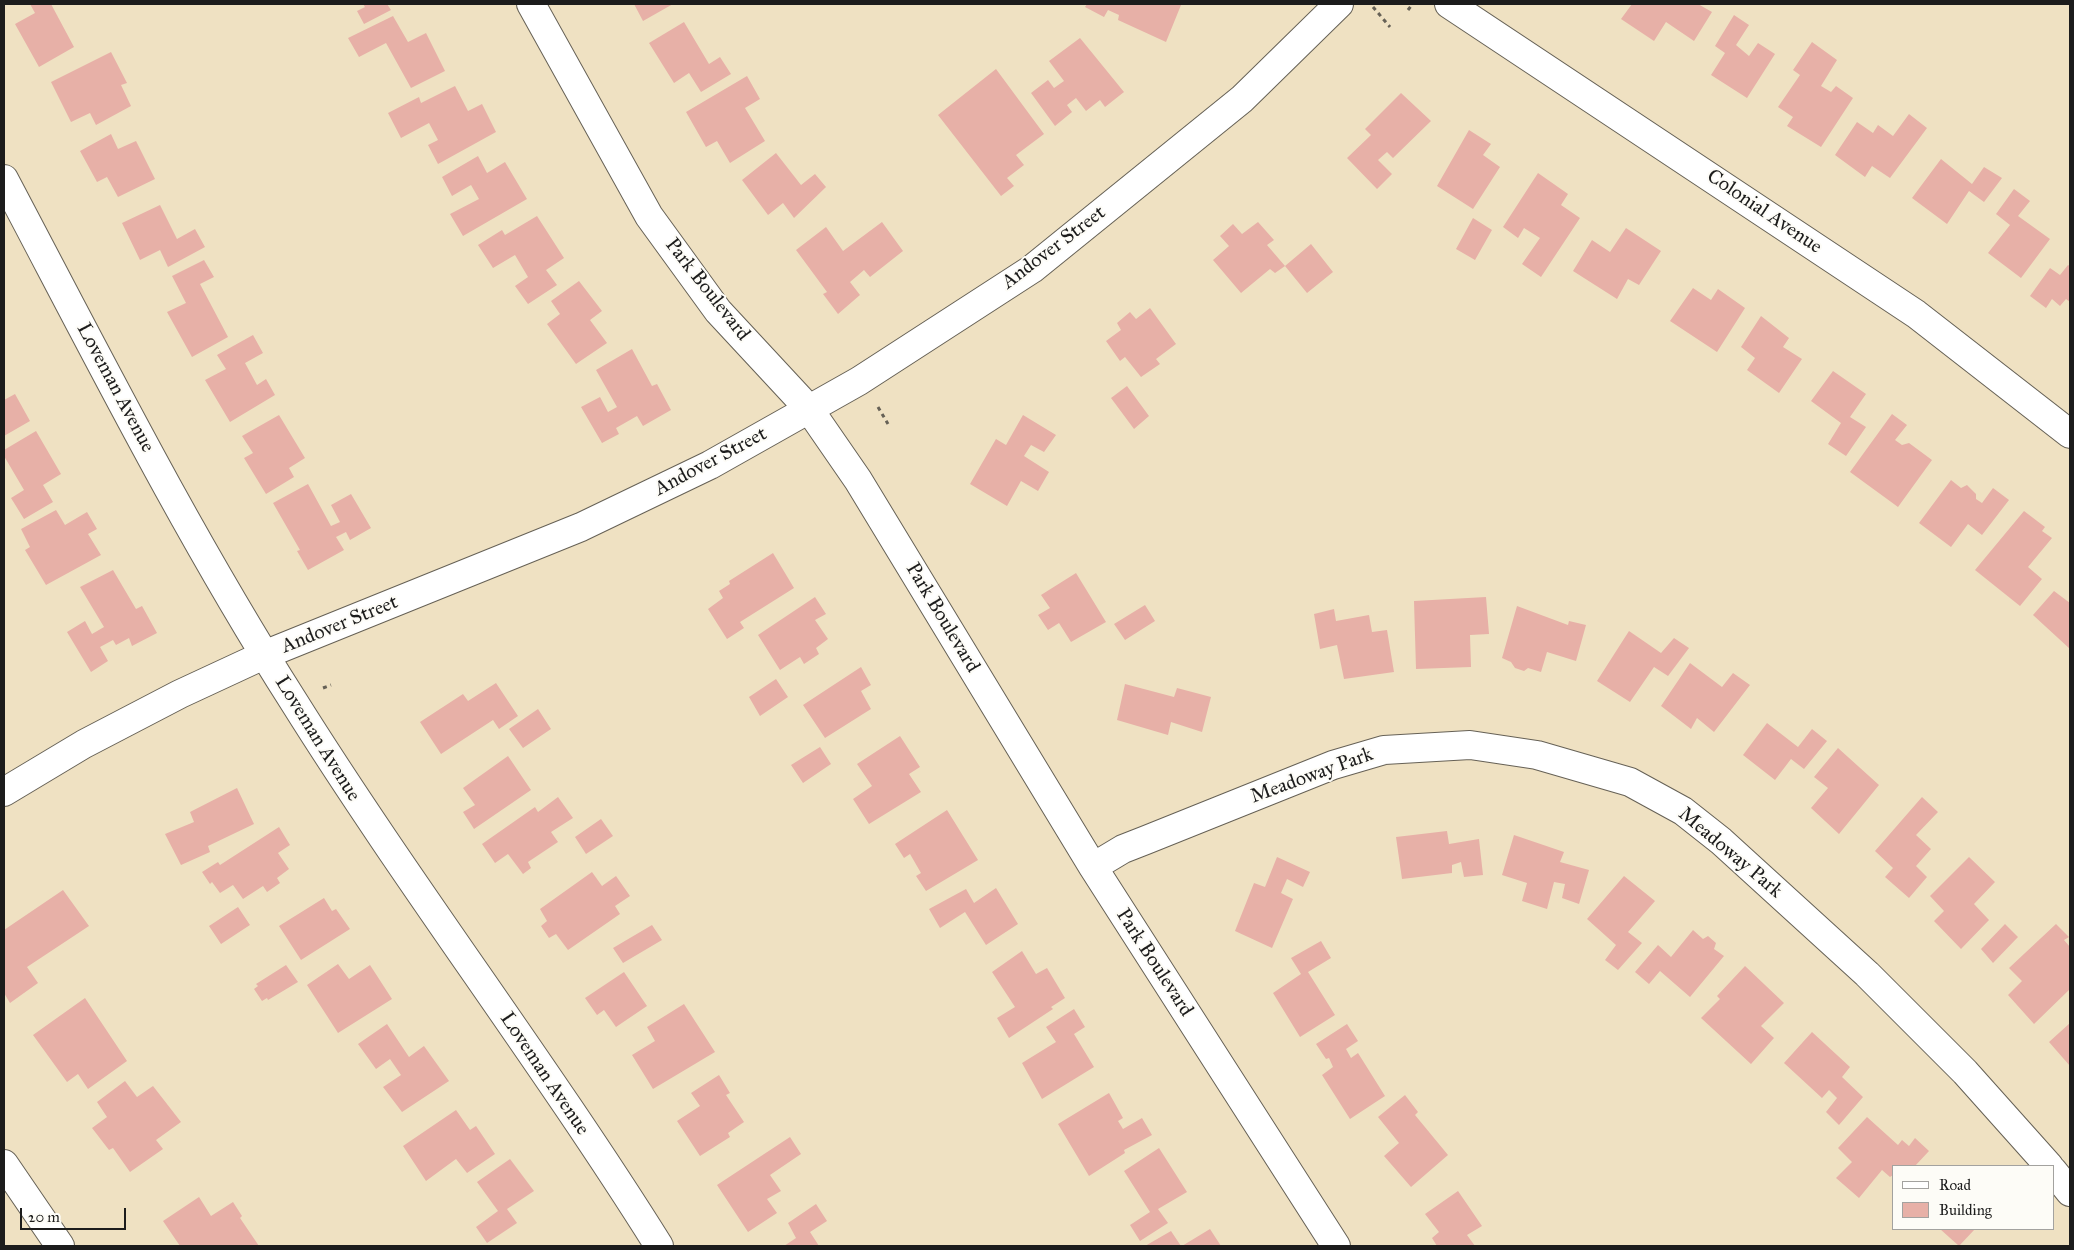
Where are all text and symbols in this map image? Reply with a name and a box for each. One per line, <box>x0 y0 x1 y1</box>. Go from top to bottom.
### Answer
street label: Colonial Avenue <box>1702 165 1826 259</box>
street label: Andover Street <box>997 201 1111 295</box>
street label: Park Boulevard <box>659 234 755 346</box>
street label: Loveman Avenue <box>71 319 159 457</box>
street label: Andover Street <box>651 422 771 502</box>
street label: Park Boulevard <box>900 559 984 677</box>
street label: Andover Street <box>278 591 402 659</box>
street label: Loveman Avenue <box>269 672 365 806</box>
street label: Meadoway Park <box>1248 743 1376 809</box>
street label: Meadoway Park <box>1673 803 1787 903</box>
street label: Park Boulevard <box>1110 905 1198 1021</box>
street label: Loveman Avenue <box>494 1008 594 1140</box>
legend <box>1892 1165 2054 1230</box>
text: Road <box>1939 1176 1971 1194</box>
scale bar <box>22 1198 129 1230</box>
text: Building <box>1939 1201 1992 1219</box>
text: 20 m <box>28 1208 60 1226</box>

